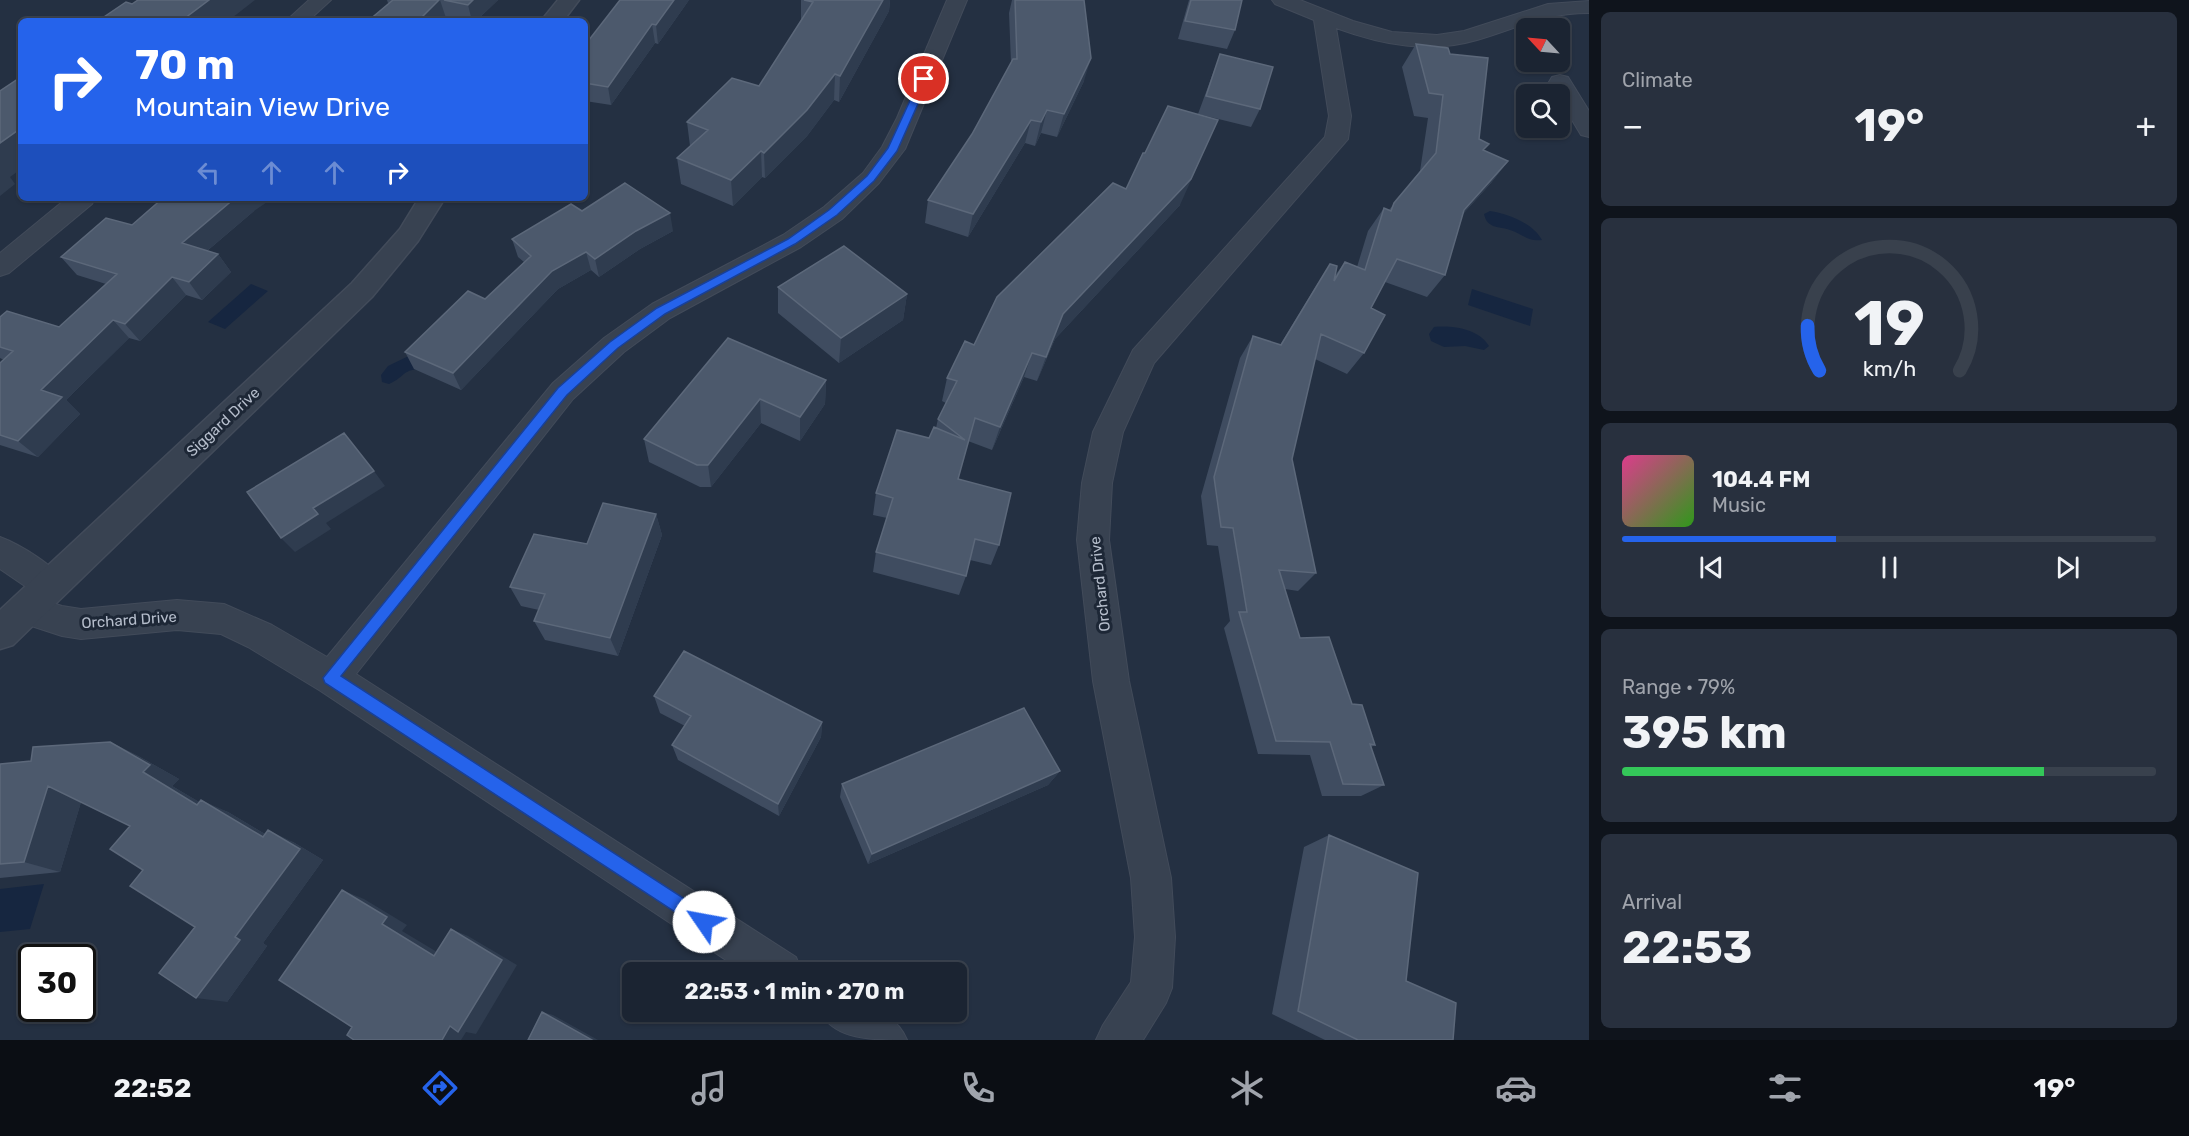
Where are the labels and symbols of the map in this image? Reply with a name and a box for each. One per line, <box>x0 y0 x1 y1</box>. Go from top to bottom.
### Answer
north arrow <box>1516 18 1570 72</box>
pin <box>898 53 949 104</box>
street label: Siggard Drive <box>183 384 263 460</box>
street label: Orchard Drive <box>1086 535 1114 633</box>
street label: Orchard Drive <box>81 608 177 632</box>
position arrow <box>672 890 736 954</box>
speed limit sign: 30 <box>18 944 96 1022</box>

